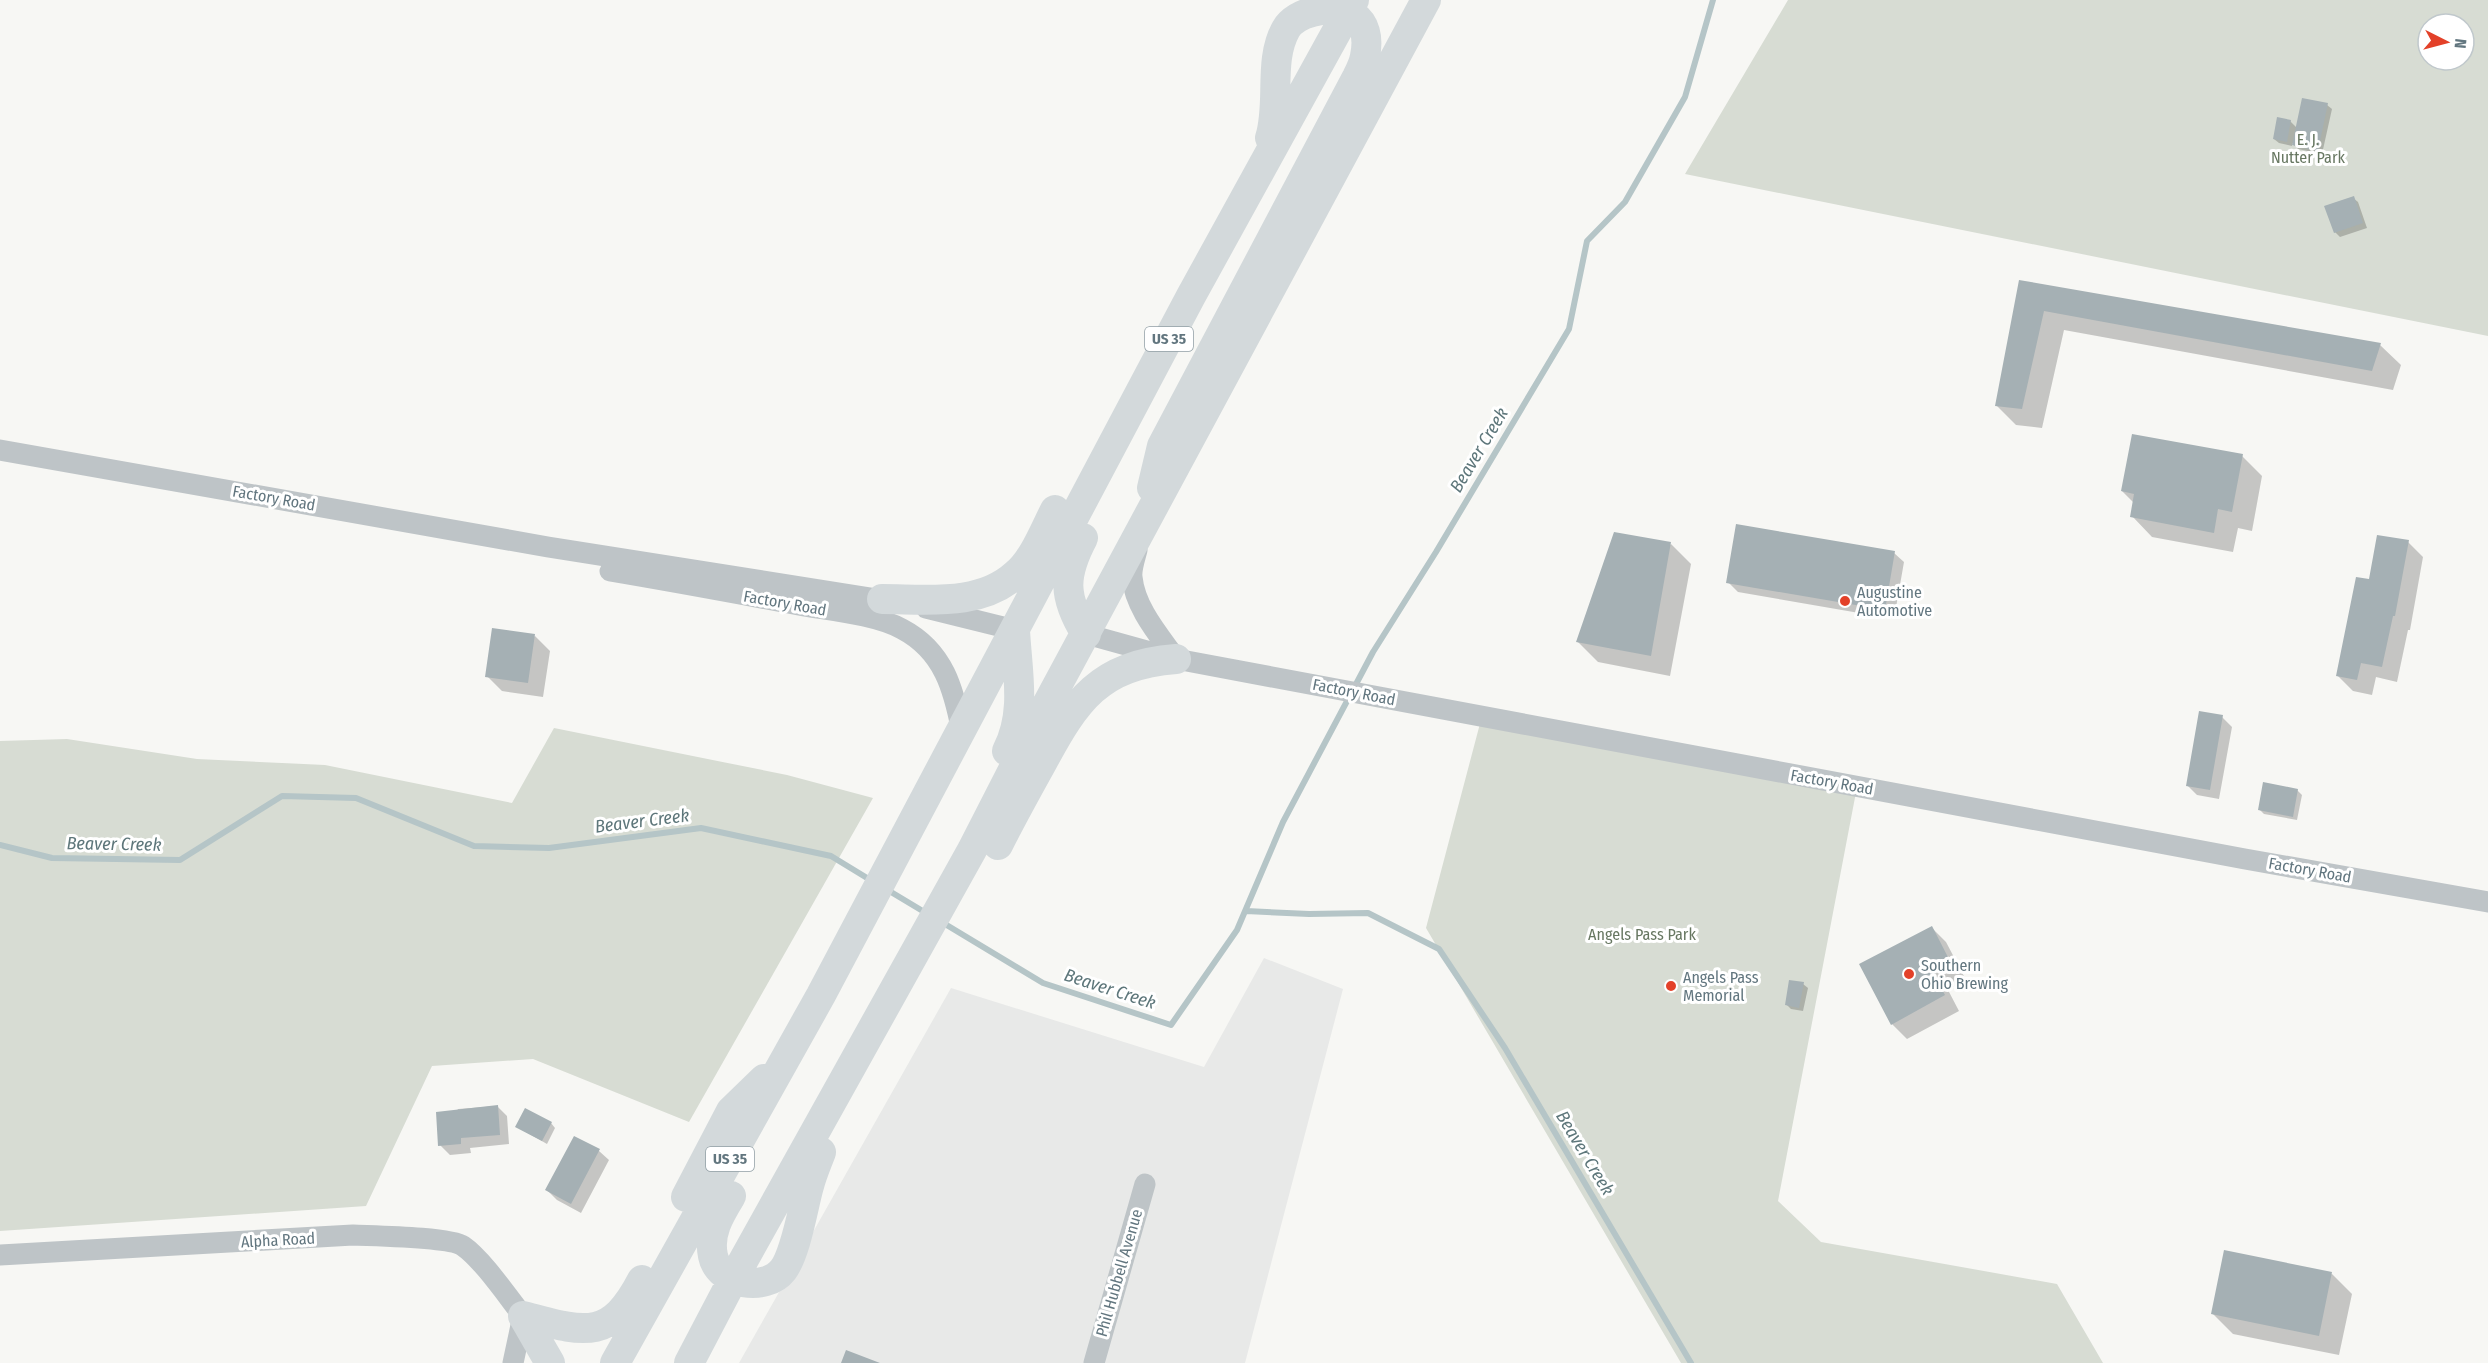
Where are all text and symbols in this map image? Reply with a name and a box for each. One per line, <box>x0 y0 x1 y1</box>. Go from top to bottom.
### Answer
north arrow <box>2416 12 2476 72</box>
text: N <box>2450 38 2470 49</box>
park label: E. J. Nutter Park <box>2271 130 2346 167</box>
road number: US 35 <box>1145 327 1193 351</box>
water label: Beaver Creek <box>1445 404 1513 496</box>
street label: Factory Road <box>231 481 317 515</box>
place label: Augustine Automotive <box>1857 583 1932 620</box>
street label: Factory Road <box>742 586 828 620</box>
marker: Augustine Automotive <box>1838 594 1852 608</box>
street label: Factory Road <box>1311 675 1397 709</box>
street label: Factory Road <box>1789 765 1875 799</box>
water label: Beaver Creek <box>594 804 690 838</box>
water label: Beaver Creek <box>66 832 162 856</box>
street label: Factory Road <box>2267 853 2353 887</box>
park label: Angels Pass Park <box>1588 925 1696 944</box>
place label: Southern Ohio Brewing <box>1921 956 2008 993</box>
water label: Beaver Creek <box>1061 964 1159 1014</box>
marker: Southern Ohio Brewing <box>1902 967 1916 981</box>
place label: Angels Pass Memorial <box>1683 968 1759 1005</box>
marker: Angels Pass Memorial <box>1664 979 1678 993</box>
water label: Beaver Creek <box>1551 1107 1619 1199</box>
road number: US 35 <box>706 1147 754 1171</box>
street label: Phil Hubbell Avenue <box>1092 1207 1146 1339</box>
street label: Alpha Road <box>240 1229 316 1251</box>

